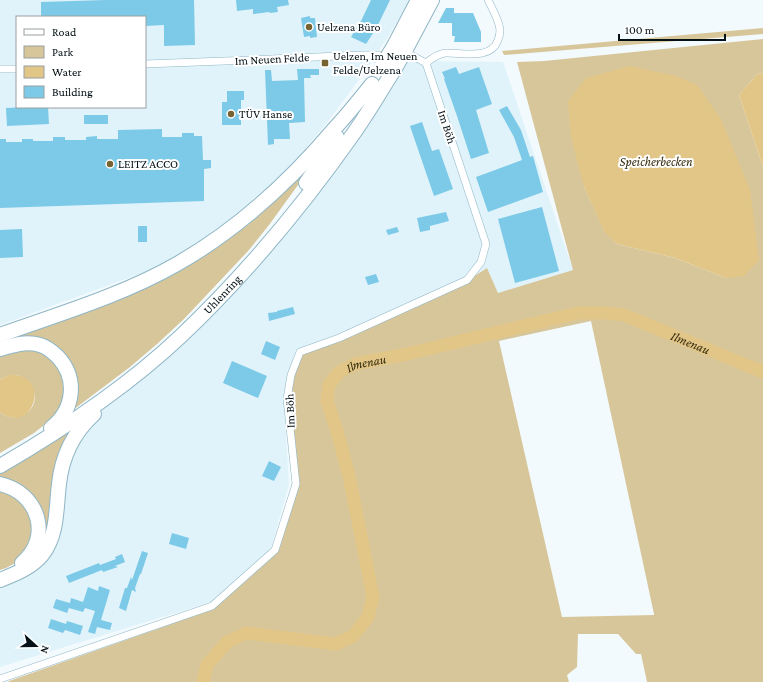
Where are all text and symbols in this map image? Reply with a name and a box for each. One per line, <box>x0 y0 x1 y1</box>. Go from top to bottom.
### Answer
legend <box>16 16 146 108</box>
scale bar <box>619 16 725 42</box>
place label: Uelzena Büro <box>317 20 381 34</box>
marker: Uelzena Büro <box>304 22 314 32</box>
text: 100 m <box>625 23 655 37</box>
text: Road <box>52 25 77 39</box>
text: Park <box>52 45 74 59</box>
place label: Uelzen, Im Neuen Felde/Uelzena <box>333 49 418 77</box>
street label: Im Neuen Felde <box>234 50 310 68</box>
marker: Uelzen, Im Neuen Felde/Uelzena <box>320 58 330 68</box>
text: Water <box>52 65 82 79</box>
text: Building <box>52 85 93 99</box>
place label: TÜV Hanse <box>239 107 292 121</box>
street label: Im Böh <box>435 108 459 146</box>
marker: TÜV Hanse <box>226 109 236 119</box>
water label: Speicherbecken <box>619 154 693 169</box>
place label: LEITZ ACCO <box>118 157 178 171</box>
marker: LEITZ ACCO <box>105 159 115 169</box>
street label: Uhlenring <box>200 272 244 317</box>
water label: Ilmenau <box>669 328 712 358</box>
water label: Ilmenau <box>343 351 388 375</box>
street label: Im Böh <box>282 393 298 428</box>
north arrow <box>16 626 56 666</box>
text: N <box>38 644 52 656</box>

